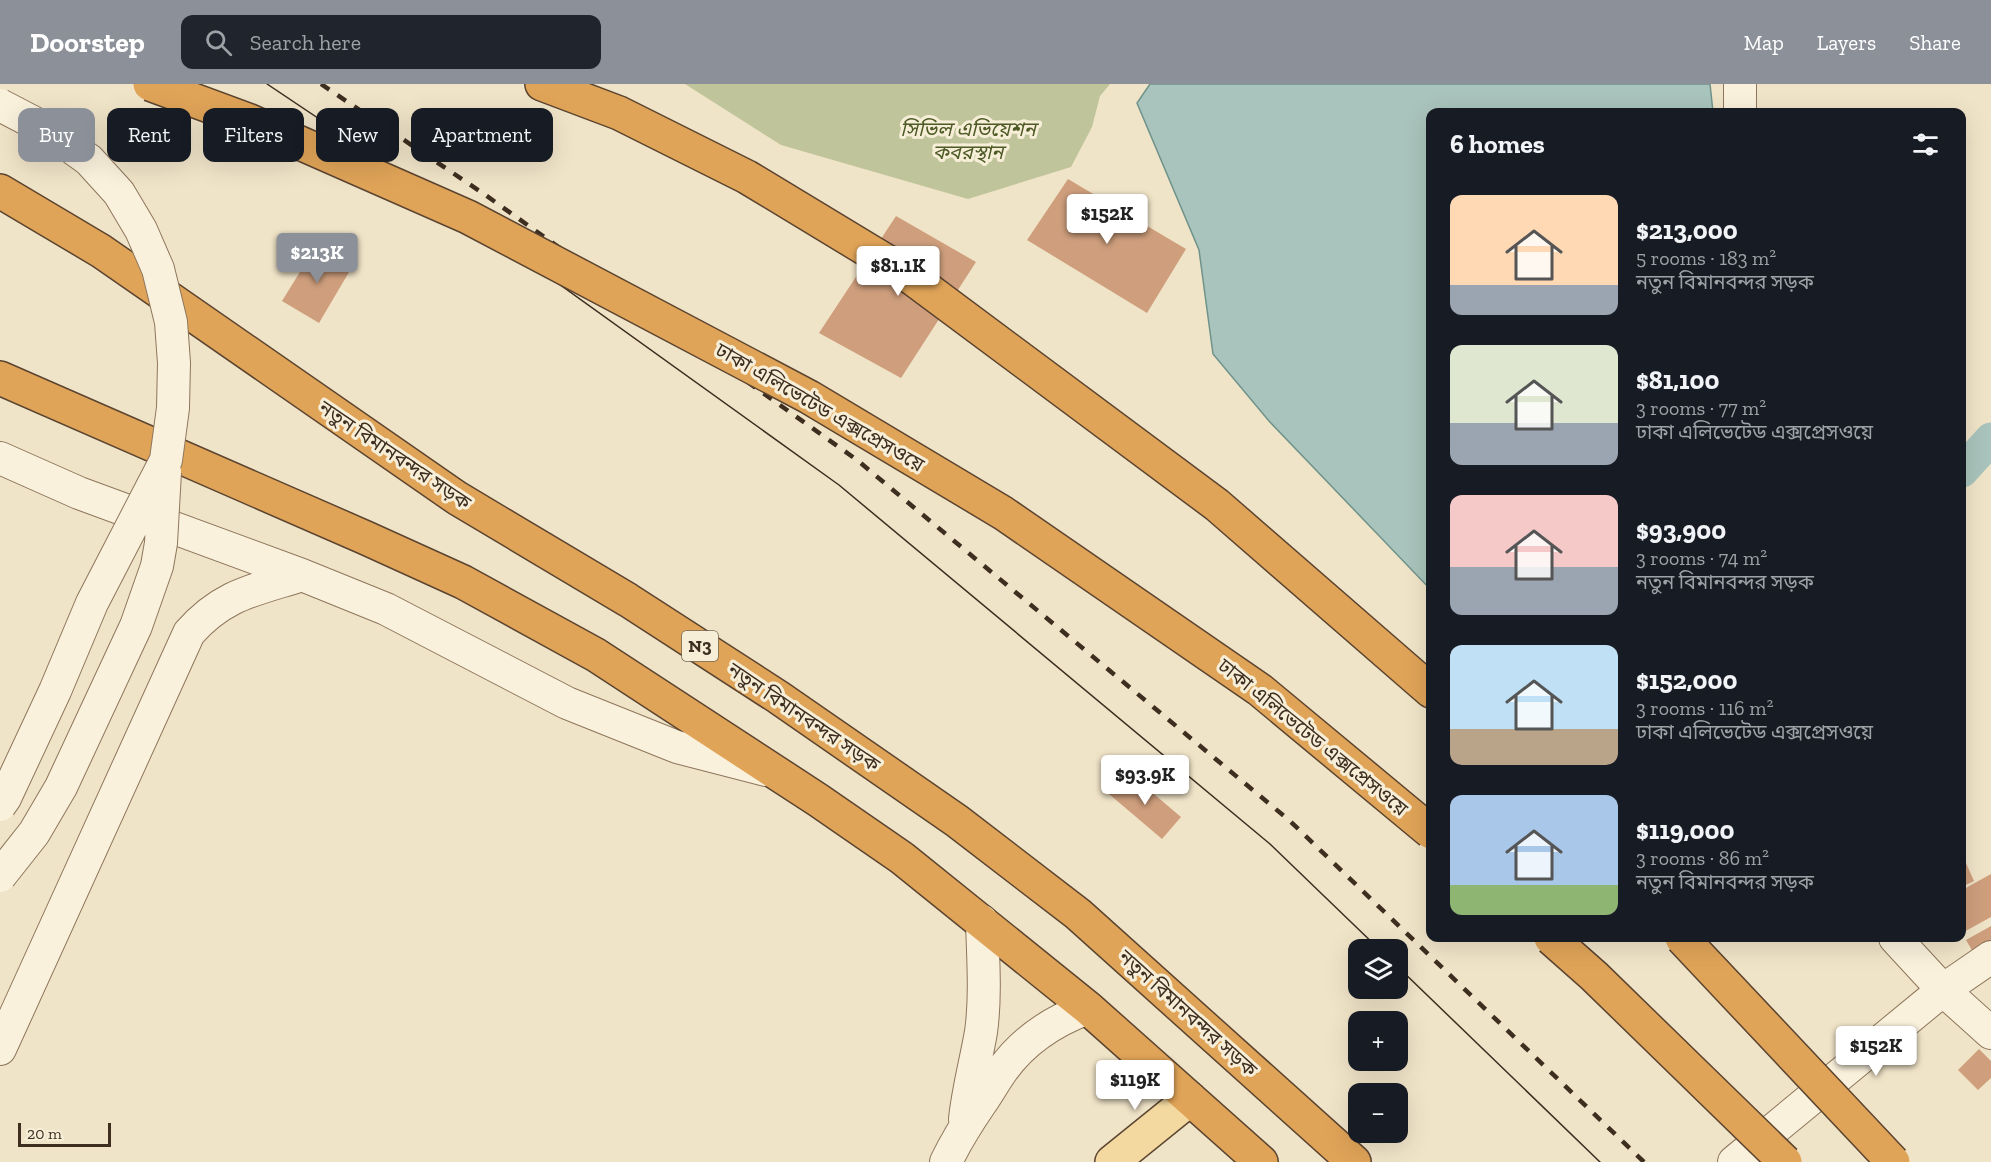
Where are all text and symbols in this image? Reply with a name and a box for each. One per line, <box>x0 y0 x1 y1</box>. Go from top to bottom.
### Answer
search box <box>181 15 601 69</box>
text: Doorstep <box>30 26 145 59</box>
icon: search <box>202 26 235 59</box>
text: Search here <box>250 29 361 56</box>
text: Map <box>1744 30 1784 55</box>
text: Layers <box>1817 30 1876 55</box>
text: Share <box>1909 30 1961 55</box>
chip: Buy <box>18 108 95 162</box>
chip: Rent <box>107 108 191 162</box>
chip: Filters <box>203 108 304 162</box>
chip: New <box>316 108 399 162</box>
chip: Apartment <box>411 108 553 162</box>
park label: সিভিল এভিয়েশন কবরস্থান <box>900 117 1040 164</box>
text: 6 homes <box>1450 128 1545 160</box>
icon: filters <box>1909 128 1942 161</box>
pin: $152K <box>1065 194 1149 245</box>
text: $152K <box>1081 201 1133 225</box>
text: $213,000 <box>1636 214 1738 246</box>
icon: home <box>1498 219 1570 291</box>
pin: $213K <box>275 233 359 284</box>
text: $213K <box>291 240 343 264</box>
pin: $81.1K <box>849 246 947 297</box>
text: 5 rooms · 183 m² <box>1636 246 1776 270</box>
text: $81.1K <box>871 253 925 277</box>
text: নতুন বিমানবন্দর সড়ক <box>1636 270 1814 294</box>
street label: ঢাকা এলিভেটেড এক্সপ্রেসওয়ে <box>711 337 929 477</box>
text: $81,100 <box>1636 364 1720 396</box>
icon: home <box>1498 369 1570 441</box>
street label: নতুন বিমানবন্দর সড়ক <box>313 395 476 516</box>
text: 3 rooms · 77 m² <box>1636 396 1766 420</box>
text: ঢাকা এলিভেটেড এক্সপ্রেসওয়ে <box>1636 420 1873 444</box>
text: $93,900 <box>1636 514 1726 546</box>
icon: home <box>1498 519 1570 591</box>
text: 3 rooms · 74 m² <box>1636 546 1767 570</box>
text: নতুন বিমানবন্দর সড়ক <box>1636 570 1814 594</box>
road number: N3 <box>682 631 718 661</box>
street label: ঢাকা এলিভেটেড এক্সপ্রেসওয়ে <box>1213 652 1413 821</box>
street label: নতুন বিমানবন্দর সড়ক <box>722 657 885 778</box>
text: $152,000 <box>1636 664 1738 696</box>
icon: home <box>1498 669 1570 741</box>
text: 3 rooms · 116 m² <box>1636 696 1773 720</box>
text: ঢাকা এলিভেটেড এক্সপ্রেসওয়ে <box>1636 720 1873 744</box>
pin: $93.9K <box>1096 755 1194 806</box>
text: $93.9K <box>1115 762 1175 786</box>
text: $119,000 <box>1636 814 1734 846</box>
icon: home <box>1498 819 1570 891</box>
text: 3 rooms · 86 m² <box>1636 846 1769 870</box>
text: নতুন বিমানবন্দর সড়ক <box>1636 870 1814 894</box>
map controls <box>1348 939 1408 1143</box>
button: layers <box>1348 939 1408 999</box>
street label: নতুন বিমানবন্দর সড়ক <box>1113 944 1263 1083</box>
button: + <box>1348 1011 1408 1071</box>
pin: $152K <box>1834 1026 1918 1077</box>
text: $152K <box>1850 1033 1902 1057</box>
pin: $119K <box>1093 1060 1177 1111</box>
text: $119K <box>1110 1067 1160 1091</box>
button: − <box>1348 1083 1408 1143</box>
scale bar <box>18 1120 111 1148</box>
text: 20 m <box>27 1124 62 1143</box>

